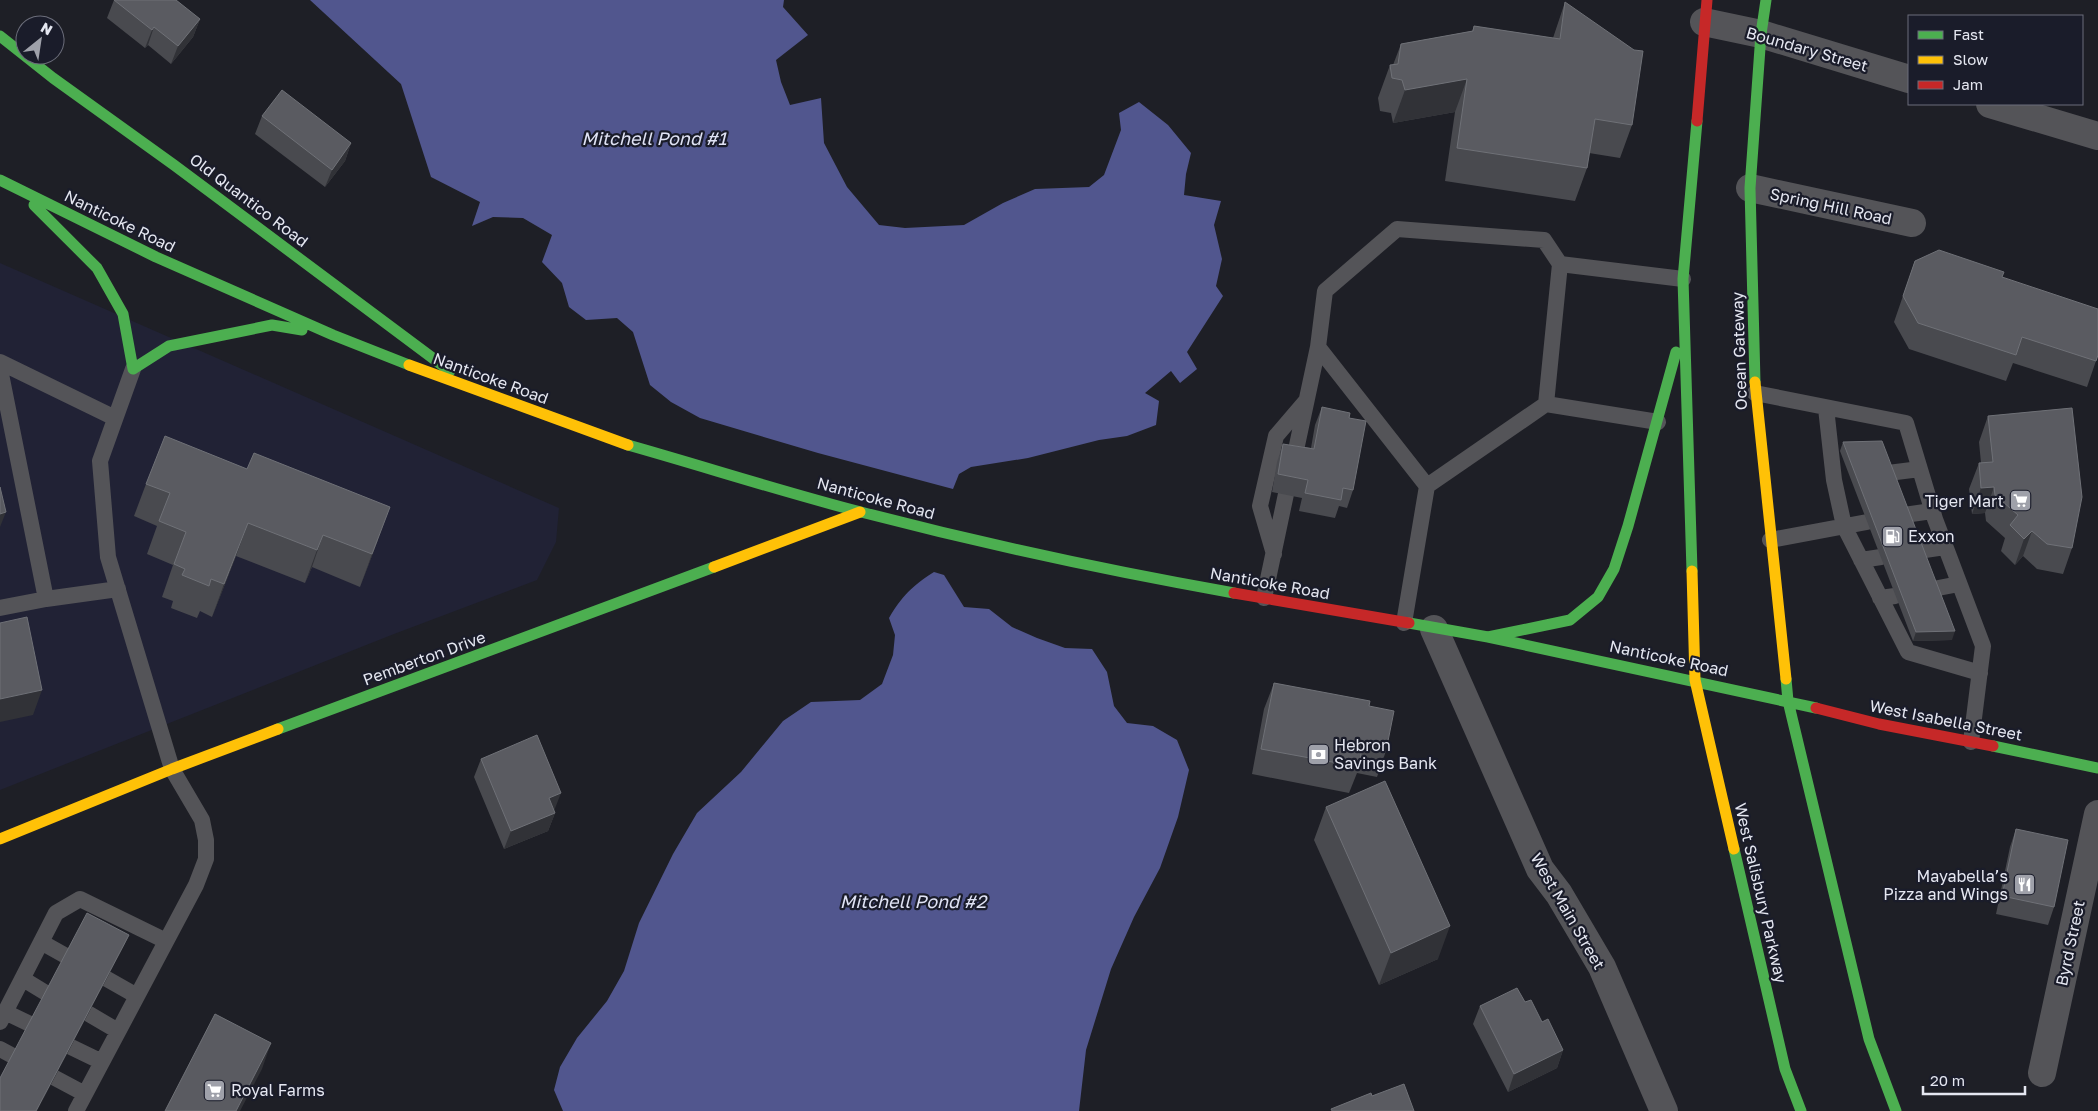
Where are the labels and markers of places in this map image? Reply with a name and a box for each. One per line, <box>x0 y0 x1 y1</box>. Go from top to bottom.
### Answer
supermarket icon: Tiger Mart <box>2008 489 2032 513</box>
place label: Tiger Mart <box>1925 491 2004 511</box>
fuel station icon: Exxon <box>1880 524 1904 548</box>
place label: Exxon <box>1908 526 1955 546</box>
place label: Hebron Savings Bank <box>1334 735 1437 773</box>
bank icon: Hebron Savings Bank <box>1306 742 1330 766</box>
place label: Mayabella’s Pizza and Wings <box>1883 866 2008 904</box>
restaurant icon: Mayabella’s Pizza and Wings <box>2012 873 2036 897</box>
supermarket icon: Royal Farms <box>203 1078 227 1102</box>
place label: Royal Farms <box>231 1080 325 1100</box>

